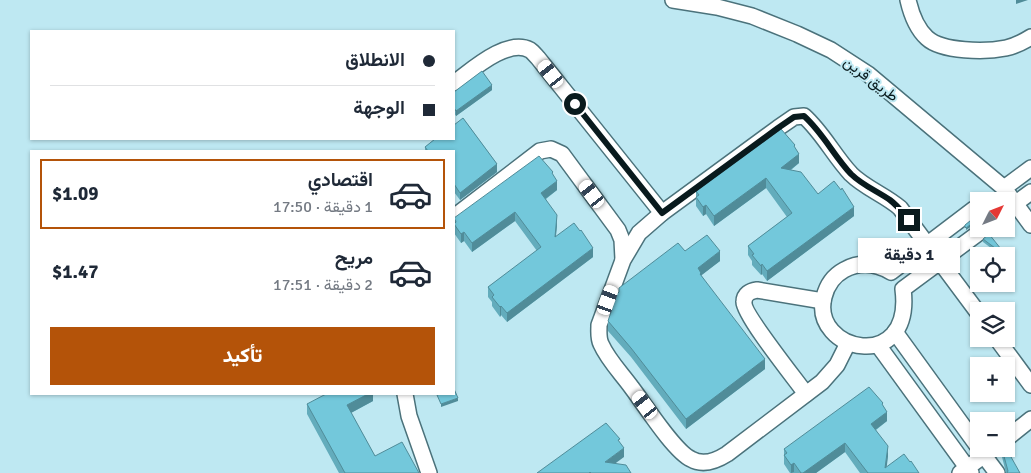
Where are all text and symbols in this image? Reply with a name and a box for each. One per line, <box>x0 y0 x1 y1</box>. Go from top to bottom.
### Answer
text: الانطلاق <box>345 48 405 72</box>
street label: طريق قرين <box>840 53 902 106</box>
car <box>535 58 566 90</box>
route start <box>564 93 586 115</box>
text: الوجهة <box>353 96 405 120</box>
text: اقتصادي <box>308 168 373 192</box>
icon: car <box>388 172 433 217</box>
car <box>576 178 607 210</box>
text: $1.09 <box>52 182 98 206</box>
north arrow <box>970 192 1015 238</box>
map controls <box>970 192 1015 457</box>
text: 1 دقيقة · 17:50 <box>273 197 373 217</box>
route end <box>898 209 920 231</box>
callout: 1 دقيقة <box>858 238 960 272</box>
text: 1 دقيقة <box>884 245 934 265</box>
text: مريح <box>335 246 373 270</box>
button: locate <box>970 247 1015 292</box>
icon: car <box>388 250 433 295</box>
text: $1.47 <box>52 260 98 284</box>
text: 2 دقيقة · 17:51 <box>273 275 373 295</box>
car <box>595 283 620 317</box>
button: layers <box>970 302 1015 347</box>
button: تأكيد <box>50 327 435 385</box>
button: + <box>970 357 1015 402</box>
car <box>629 389 660 421</box>
button: − <box>970 412 1015 457</box>

